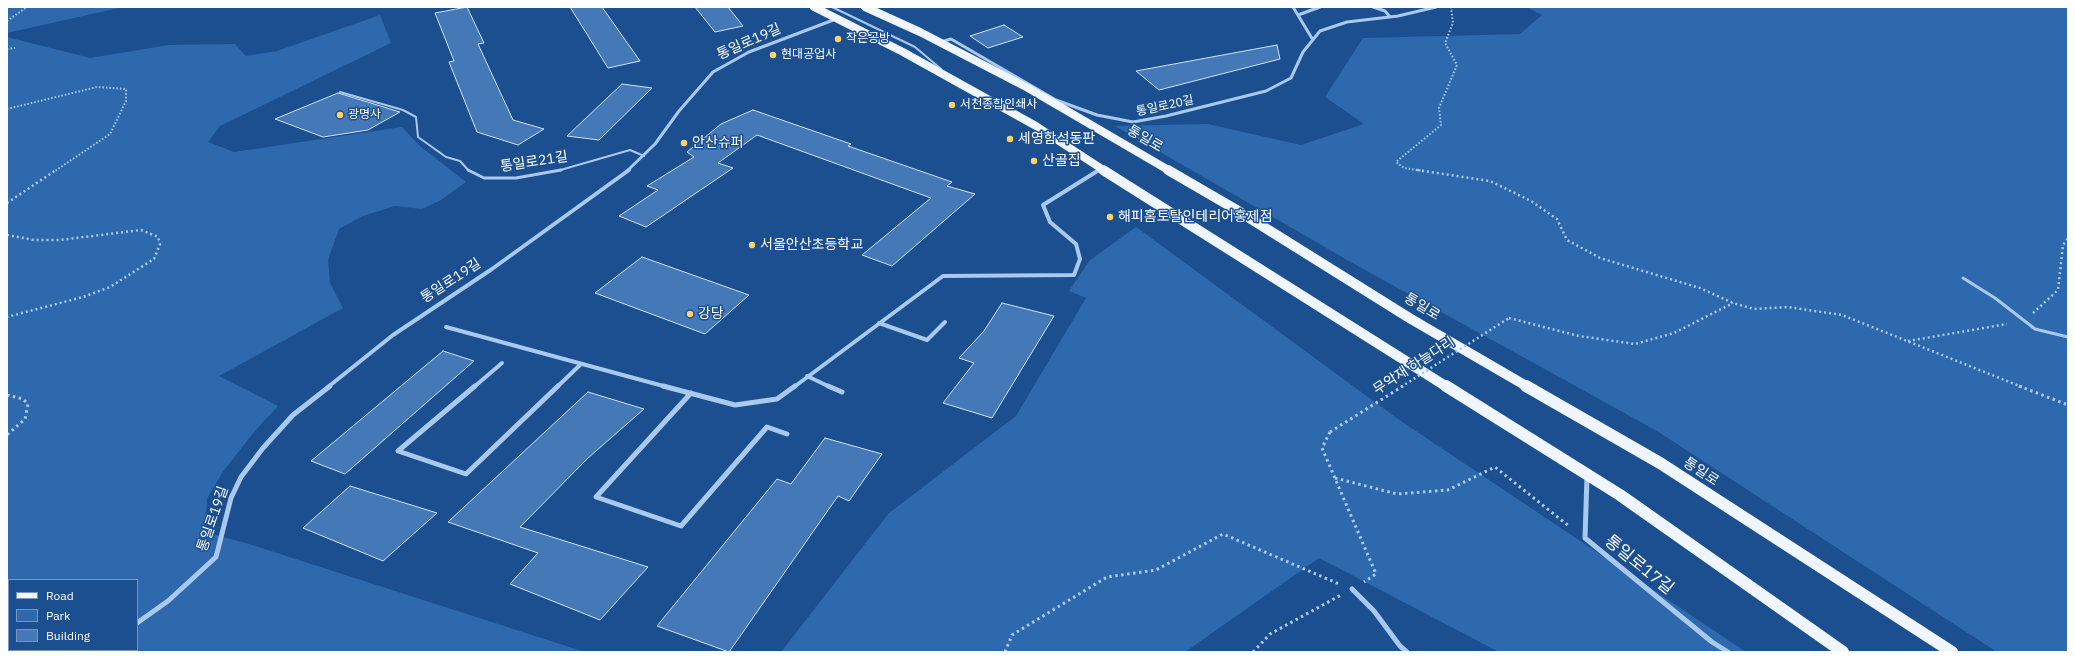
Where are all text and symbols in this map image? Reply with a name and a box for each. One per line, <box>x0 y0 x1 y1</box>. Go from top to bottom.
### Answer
street label: 통일로19길 <box>714 20 784 64</box>
place label: 작은공방 <box>846 32 890 46</box>
marker: 작은공방 <box>833 34 843 44</box>
place label: 현대공업사 <box>781 48 836 62</box>
marker: 현대공업사 <box>768 50 778 60</box>
street label: 통일로20길 <box>1135 93 1195 119</box>
place label: 서천종합인쇄사 <box>960 98 1037 112</box>
marker: 서천종합인쇄사 <box>947 100 957 110</box>
place label: 광명사 <box>348 108 381 122</box>
marker: 광명사 <box>335 110 345 120</box>
street label: 통일로 <box>1124 122 1166 156</box>
place label: 세영함석동판 <box>1018 131 1095 147</box>
marker: 세영함석동판 <box>1005 134 1015 144</box>
place label: 안산슈퍼 <box>692 135 744 151</box>
marker: 안산슈퍼 <box>679 138 689 148</box>
street label: 통일로21길 <box>499 148 569 176</box>
place label: 산골집 <box>1042 153 1081 169</box>
marker: 산골집 <box>1029 156 1039 166</box>
place label: 해피홈토탈인테리어홍제점 <box>1118 209 1273 225</box>
marker: 해피홈토탈인테리어홍제점 <box>1105 212 1115 222</box>
place label: 서울안산초등학교 <box>760 237 863 253</box>
marker: 서울안산초등학교 <box>747 240 757 250</box>
street label: 통일로19길 <box>418 255 484 307</box>
street label: 통일로 <box>1401 290 1443 324</box>
place label: 강당 <box>698 306 724 322</box>
marker: 강당 <box>685 309 695 319</box>
street label: 무악재 하늘다리 <box>1370 334 1458 398</box>
street label: 통일로 <box>1680 454 1722 490</box>
street label: 통일로19길 <box>194 484 232 554</box>
street label: 통일로17길 <box>1600 531 1678 599</box>
legend <box>8 579 138 651</box>
text: Road <box>46 588 74 603</box>
text: Park <box>46 608 70 623</box>
text: Building <box>46 628 90 643</box>

